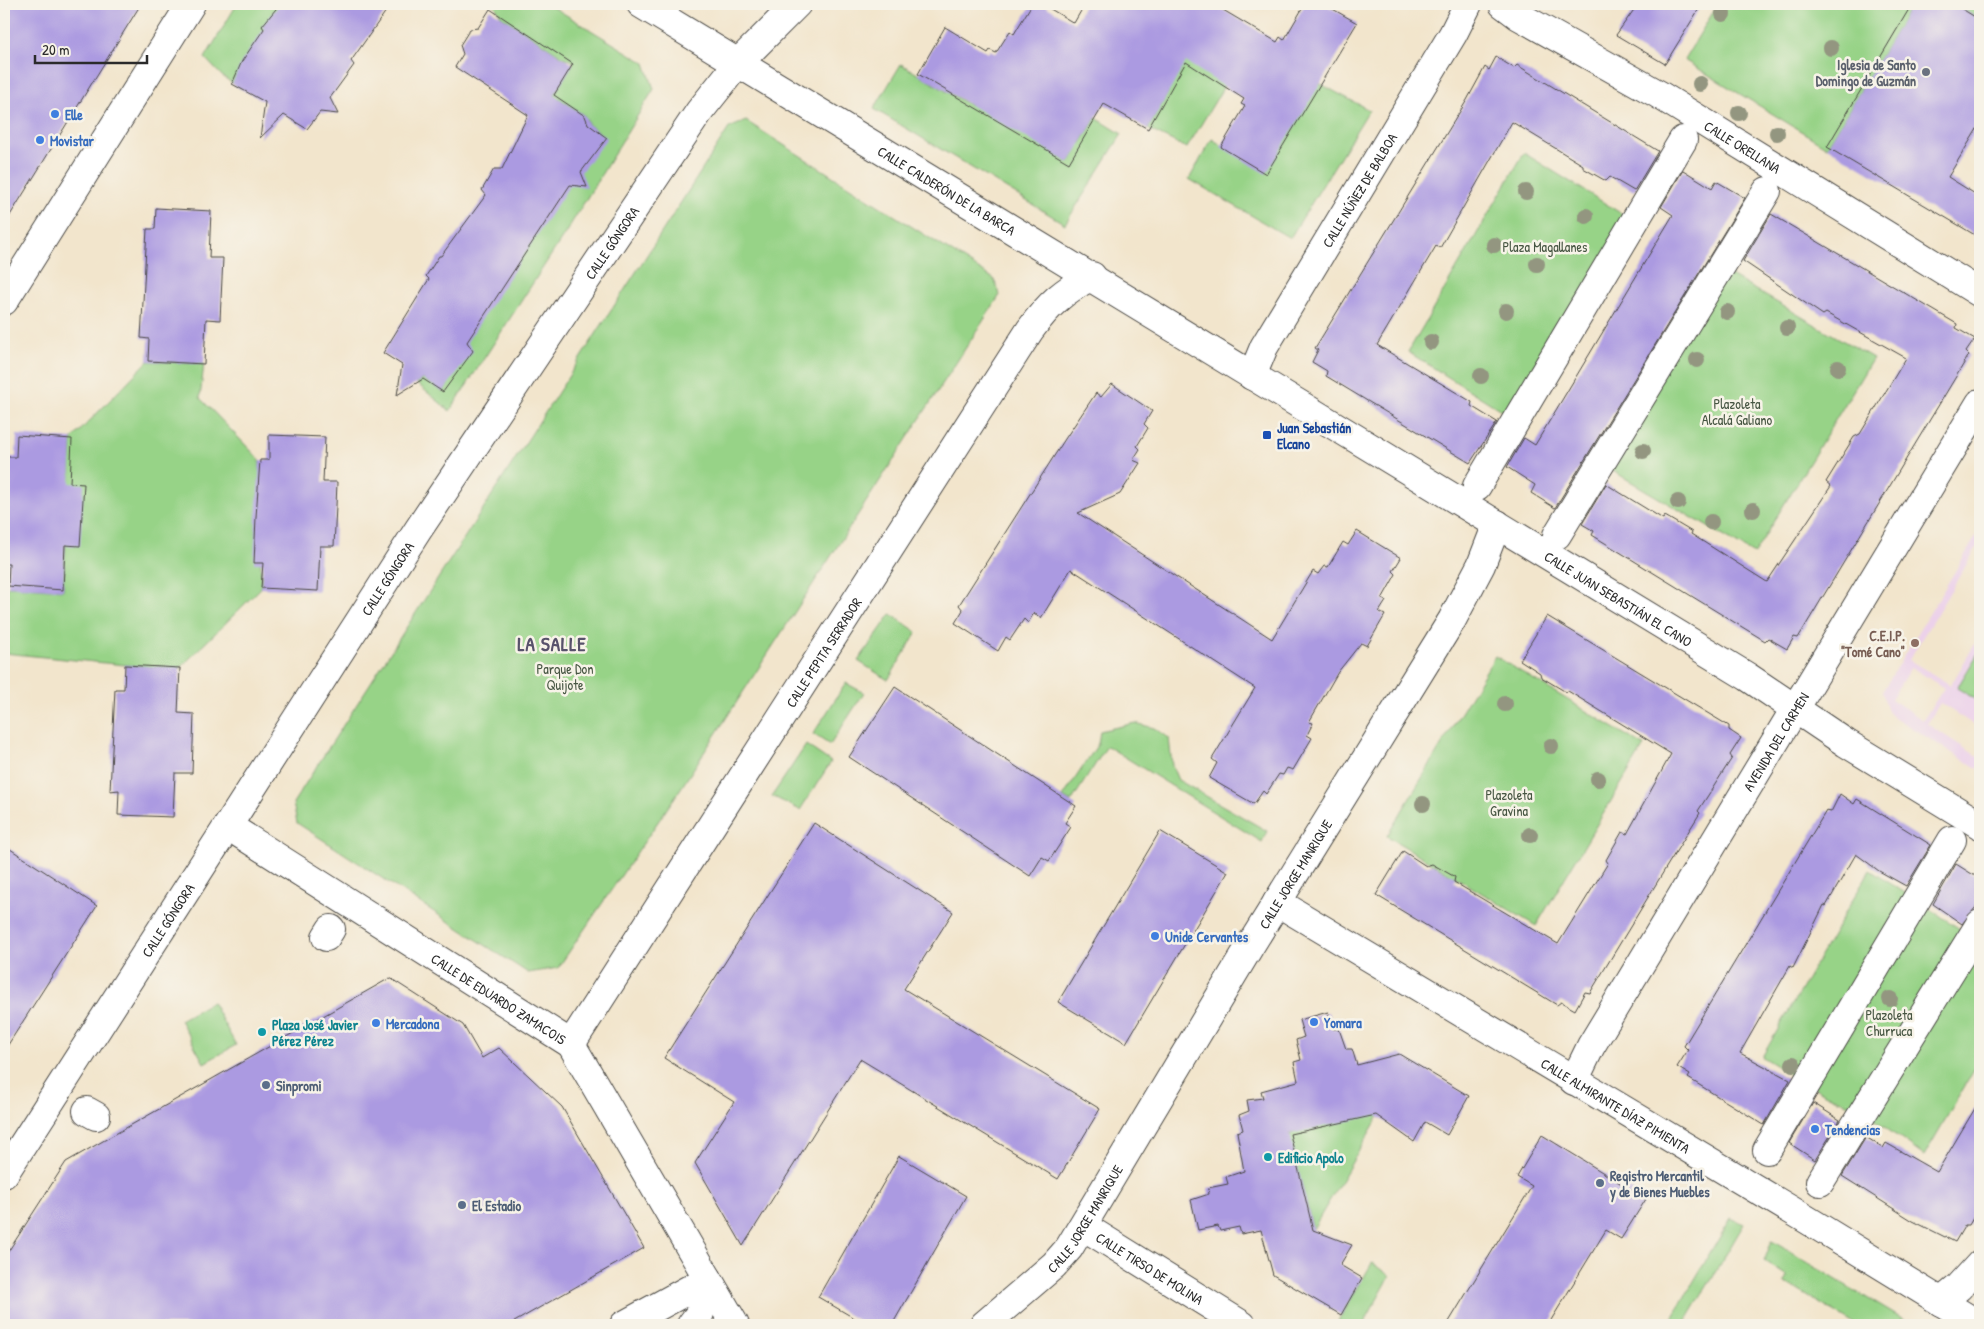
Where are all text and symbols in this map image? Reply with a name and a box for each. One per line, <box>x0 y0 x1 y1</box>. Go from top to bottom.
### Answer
scale bar <box>35 32 148 64</box>
text: 20 m <box>42 39 69 60</box>
place label: Iglesia de Santo Domingo de Guzmán <box>1816 55 1916 92</box>
marker: Iglesia de Santo Domingo de Guzmán <box>1920 66 1932 78</box>
place label: Elle <box>65 105 83 124</box>
marker: Elle <box>49 108 61 120</box>
street label: CALLE ORELLANA <box>1701 116 1785 177</box>
street label: CALLE NÚÑEZ DE BALBOA <box>1317 129 1401 251</box>
place label: Movistar <box>50 131 94 150</box>
marker: Movistar <box>34 134 46 146</box>
street label: CALLE CALDERÓN DE LA BARCA <box>874 141 1020 239</box>
street label: CALLE GÓNGORA <box>580 202 643 283</box>
park label: Plaza Magallanes <box>1503 237 1588 257</box>
park label: Plazoleta Alcalá Galiano <box>1702 394 1773 429</box>
place label: Juan Sebastián Elcano <box>1277 418 1351 453</box>
marker: Juan Sebastián Elcano <box>1261 429 1273 441</box>
street label: CALLE GÓNGORA <box>356 538 418 619</box>
street label: CALLE JUAN SEBASTIÁN EL CANO <box>1541 546 1696 651</box>
street label: CALLE PEPITA SERRADOR <box>781 593 865 711</box>
place label: C.E.I.P. "Tomé Cano" <box>1841 626 1905 661</box>
district label: LA SALLE <box>517 631 587 657</box>
marker: C.E.I.P. "Tomé Cano" <box>1909 637 1921 649</box>
park label: Parque Don Quijote <box>536 659 594 695</box>
street label: AVENIDA DEL CARMEN <box>1738 688 1813 794</box>
park label: Plazoleta Gravina <box>1485 785 1533 820</box>
street label: CALLE JORGE MANRIQUE <box>1254 815 1336 932</box>
street label: CALLE GÓNGORA <box>137 879 198 960</box>
place label: Unide Cervantes <box>1165 927 1249 946</box>
marker: Unide Cervantes <box>1149 930 1161 942</box>
street label: CALLE DE EDUARDO ZAMACOIS <box>428 948 570 1048</box>
park label: Plazoleta Churruca <box>1865 1005 1913 1040</box>
place label: Yomara <box>1324 1013 1362 1032</box>
place label: Mercadona <box>386 1014 440 1033</box>
place label: Plaza José Javier Pérez Pérez <box>272 1015 359 1050</box>
marker: Yomara <box>1308 1016 1320 1028</box>
marker: Mercadona <box>370 1017 382 1029</box>
marker: Plaza José Javier Pérez Pérez <box>256 1026 268 1038</box>
street label: CALLE ALMIRANTE DÍAZ PIMIENTA <box>1538 1053 1694 1157</box>
place label: Sinpromi <box>276 1076 322 1097</box>
marker: Sinpromi <box>260 1079 272 1091</box>
place label: Tendencias <box>1824 1120 1881 1139</box>
marker: Tendencias <box>1809 1123 1821 1135</box>
place label: Edificio Apolo <box>1278 1148 1344 1169</box>
marker: Edificio Apolo <box>1262 1151 1274 1163</box>
street label: CALLE JORGE MANRIQUE <box>1043 1161 1126 1277</box>
place label: Registro Mercantil y de Bienes Muebles <box>1609 1166 1710 1203</box>
marker: Registro Mercantil y de Bienes Muebles <box>1594 1177 1606 1189</box>
place label: El Estadio <box>472 1196 522 1215</box>
marker: El Estadio <box>456 1199 468 1211</box>
street label: CALLE TIRSO DE MOLINA <box>1093 1227 1207 1308</box>

